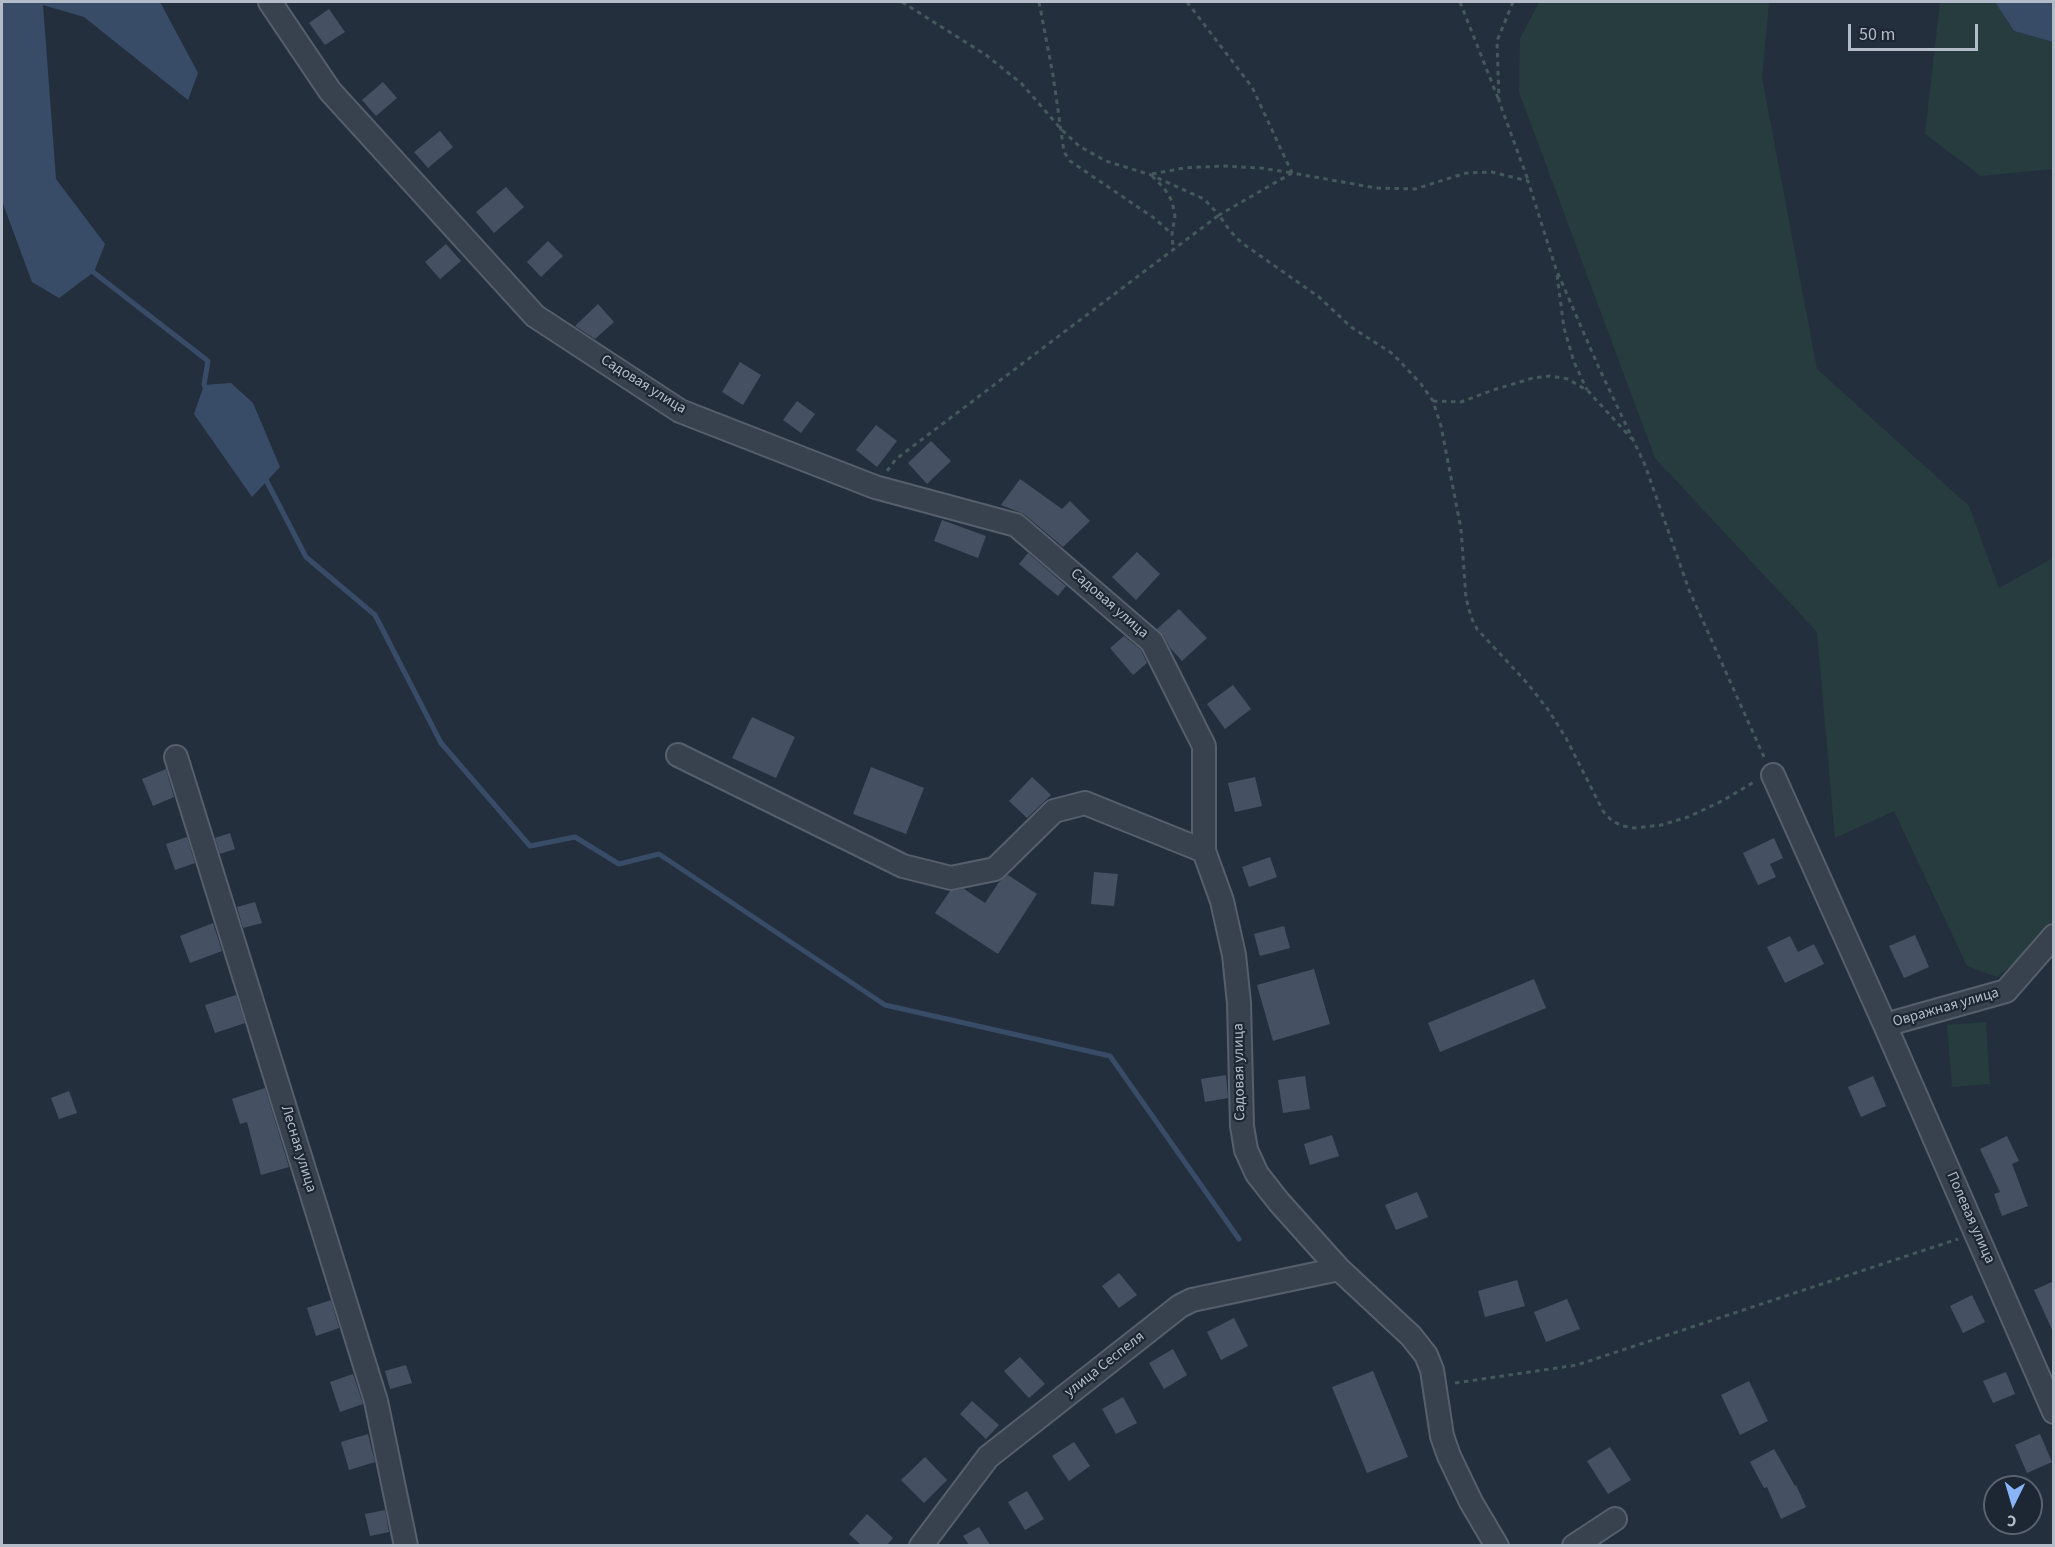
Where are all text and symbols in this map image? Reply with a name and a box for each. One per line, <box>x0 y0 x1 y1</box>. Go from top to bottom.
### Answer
scale bar <box>1851 12 1982 50</box>
text: 50 m <box>1859 22 1895 47</box>
street label: Садовая улица <box>597 352 689 418</box>
street label: Садовая улица <box>1066 565 1152 643</box>
street label: Овражная улица <box>1891 984 2001 1032</box>
street label: Садовая улица <box>1230 1023 1250 1121</box>
street label: Лесная улица <box>276 1103 320 1195</box>
street label: Полевая улица <box>1942 1169 1998 1267</box>
street label: улица Сеспеля <box>1061 1328 1149 1402</box>
north arrow <box>1983 1475 2043 1535</box>
text: С <box>2006 1510 2017 1532</box>

